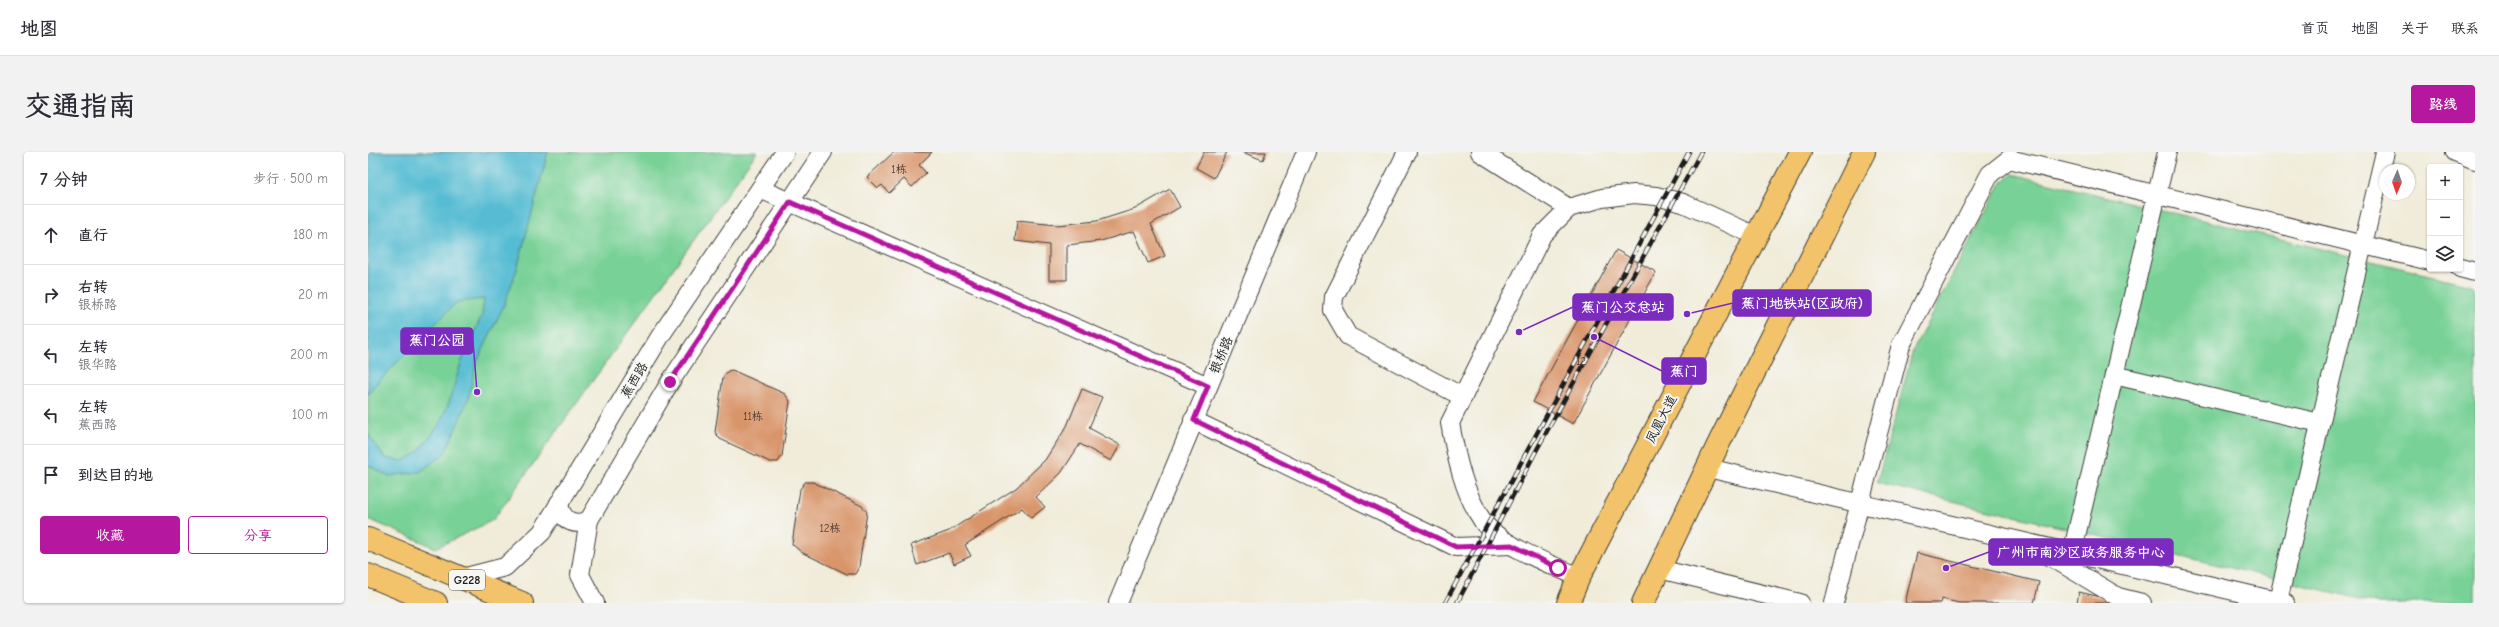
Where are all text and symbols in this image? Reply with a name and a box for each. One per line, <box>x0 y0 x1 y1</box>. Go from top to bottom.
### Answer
text: 地图 <box>20 18 58 40</box>
text: 首页 <box>2301 20 2329 37</box>
text: 地图 <box>2351 20 2379 37</box>
text: 关于 <box>2401 20 2429 37</box>
text: 联系 <box>2451 20 2479 37</box>
button: 路线 <box>2411 85 2475 123</box>
text: 交通指南 <box>24 90 136 122</box>
house number: 1栋 <box>891 163 907 176</box>
north arrow <box>2379 164 2415 200</box>
map controls <box>2427 164 2463 272</box>
button: + <box>2427 164 2463 200</box>
text: 7 分钟 <box>40 170 88 189</box>
text: 步行 · 500 m <box>253 171 328 186</box>
button: − <box>2427 200 2463 236</box>
icon: ahead <box>40 224 62 246</box>
text: 直行 <box>78 226 108 244</box>
text: 180 m <box>293 227 328 242</box>
button: layers <box>2427 236 2463 272</box>
text: 右转 <box>78 278 108 296</box>
icon: right <box>40 284 62 306</box>
text: 20 m <box>298 287 328 302</box>
callout: 蕉门地铁站(区政府) <box>1733 290 1871 316</box>
callout: 蕉门公交总站 <box>1573 294 1673 320</box>
text: 蕉门地铁站(区政府) <box>1741 295 1863 312</box>
text: 银桥路 <box>78 297 117 312</box>
text: 蕉门公交总站 <box>1581 299 1665 316</box>
callout: 蕉门公园 <box>401 328 473 354</box>
text: 蕉门公园 <box>409 332 465 349</box>
street label: 银桥路 <box>1206 334 1236 376</box>
text: 左转 <box>78 338 108 356</box>
icon: left <box>40 344 62 366</box>
text: 200 m <box>290 347 328 362</box>
house number: 12 <box>1576 355 1586 368</box>
text: 银华路 <box>78 357 117 372</box>
callout: 蕉门 <box>1662 358 1706 384</box>
street label: 蕉西路 <box>618 359 650 401</box>
text: 蕉门 <box>1670 363 1698 380</box>
route end <box>661 373 679 391</box>
street label: 凤凰大道 <box>1643 392 1679 446</box>
text: 左转 <box>78 398 108 416</box>
icon: left <box>40 404 62 426</box>
text: 100 m <box>292 407 328 422</box>
house number: 11栋 <box>743 410 763 423</box>
text: 蕉西路 <box>78 417 117 432</box>
icon: arrive <box>40 464 62 486</box>
text: 到达目的地 <box>78 466 153 484</box>
button: 收藏 <box>40 516 180 554</box>
button: 分享 <box>188 516 328 554</box>
house number: 12栋 <box>819 522 841 535</box>
callout: 广州市南沙区政务服务中心 <box>1989 539 2173 565</box>
text: 广州市南沙区政务服务中心 <box>1997 544 2165 561</box>
route start <box>1549 559 1567 577</box>
road number: G228 <box>449 570 485 590</box>

